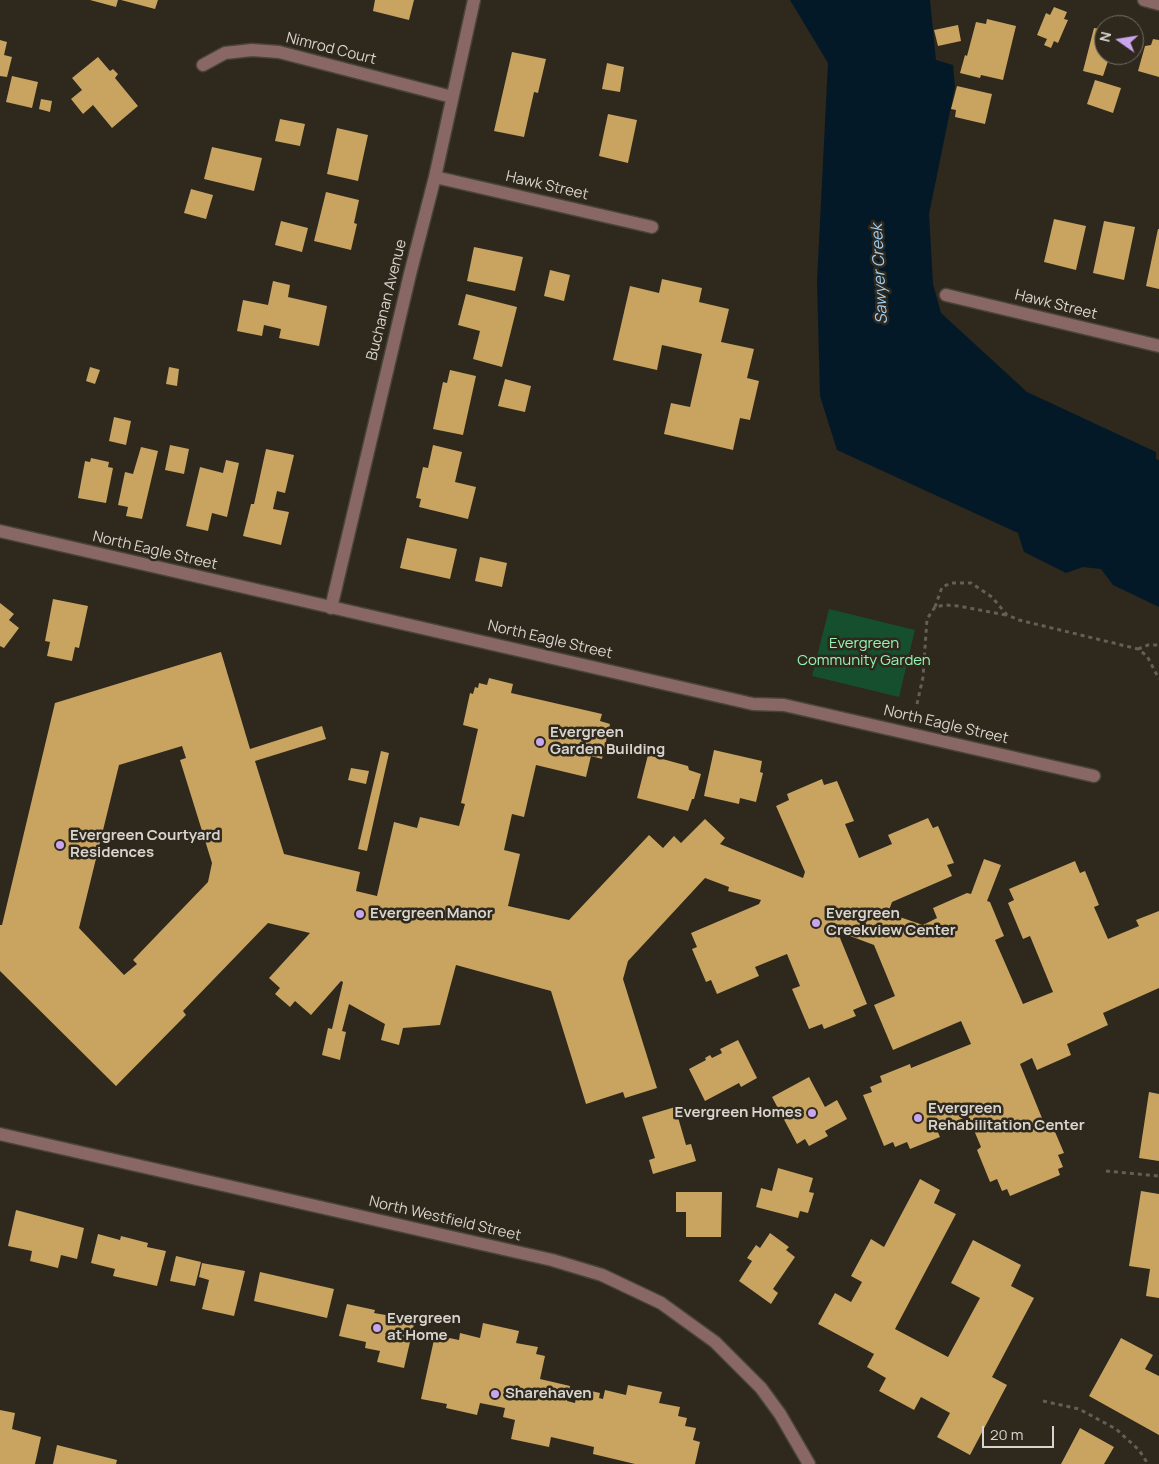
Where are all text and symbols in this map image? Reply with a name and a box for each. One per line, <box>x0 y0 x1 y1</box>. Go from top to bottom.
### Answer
north arrow <box>1094 15 1144 65</box>
street label: Nimrod Court <box>284 29 378 69</box>
text: N <box>1094 30 1115 44</box>
street label: Hawk Street <box>504 168 590 204</box>
water label: Sawyer Creek <box>868 223 892 325</box>
street label: Buchanan Avenue <box>363 238 411 362</box>
street label: Hawk Street <box>1013 286 1099 324</box>
street label: North Eagle Street <box>91 528 219 574</box>
street label: North Eagle Street <box>486 617 614 663</box>
park label: Evergreen Community Garden <box>797 635 931 670</box>
street label: North Eagle Street <box>882 702 1010 748</box>
place label: Evergreen Garden Building <box>550 724 665 759</box>
marker: Evergreen Garden Building <box>534 736 546 748</box>
place label: Evergreen Courtyard Residences <box>70 827 221 862</box>
marker: Evergreen Courtyard Residences <box>54 839 66 851</box>
place label: Evergreen Manor <box>370 905 493 923</box>
place label: Evergreen Creekview Center <box>826 905 956 940</box>
marker: Evergreen Manor <box>354 908 366 920</box>
marker: Evergreen Creekview Center <box>810 917 822 929</box>
place label: Evergreen Rehabilitation Center <box>928 1100 1085 1135</box>
place label: Evergreen Homes <box>675 1104 802 1122</box>
marker: Evergreen Homes <box>806 1107 818 1119</box>
marker: Evergreen Rehabilitation Center <box>912 1112 924 1124</box>
street label: North Westfield Street <box>367 1193 523 1245</box>
place label: Evergreen at Home <box>387 1310 461 1345</box>
marker: Evergreen at Home <box>371 1322 383 1334</box>
place label: Sharehaven <box>505 1385 592 1403</box>
marker: Sharehaven <box>489 1388 501 1400</box>
scale bar <box>984 1416 1056 1448</box>
text: 20 m <box>990 1424 1023 1445</box>

